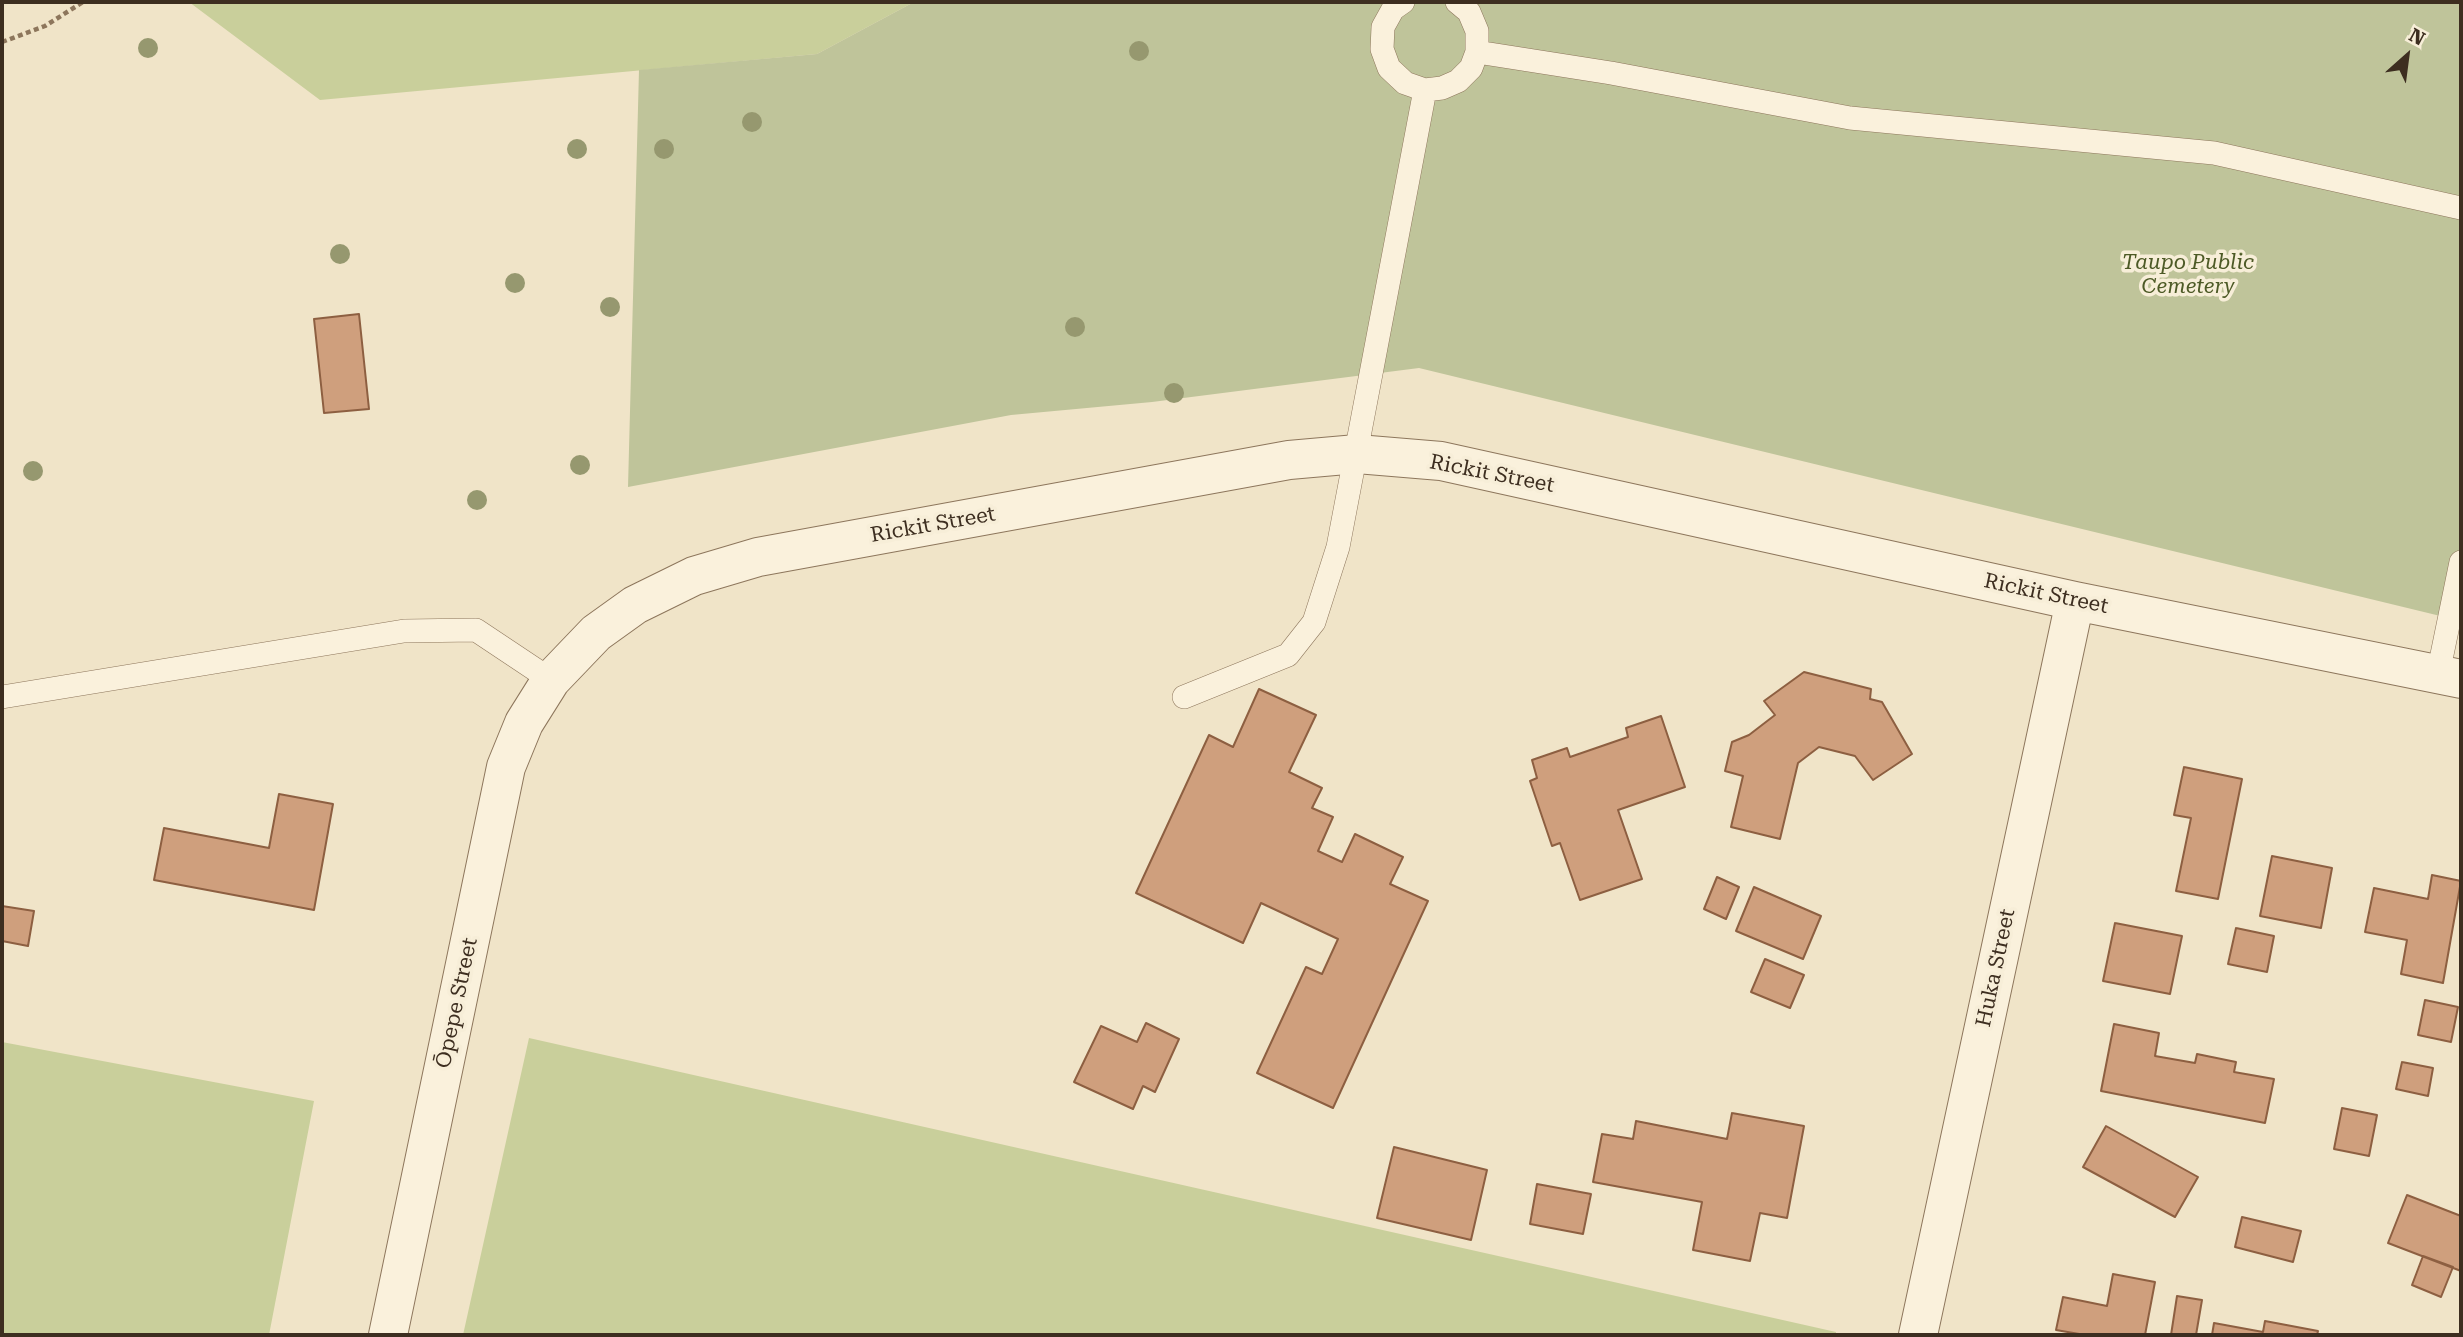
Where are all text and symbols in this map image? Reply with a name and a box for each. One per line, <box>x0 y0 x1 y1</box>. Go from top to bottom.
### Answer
north arrow <box>2372 21 2442 91</box>
text: N <box>2405 23 2429 51</box>
park label: Taupo Public Cemetery <box>2122 250 2254 300</box>
street label: Rickit Street <box>1428 450 1556 498</box>
street label: Rickit Street <box>869 502 997 548</box>
street label: Rickit Street <box>1982 569 2110 619</box>
street label: Huka Street <box>1971 907 2021 1029</box>
street label: Ōpepe Street <box>431 935 483 1071</box>

